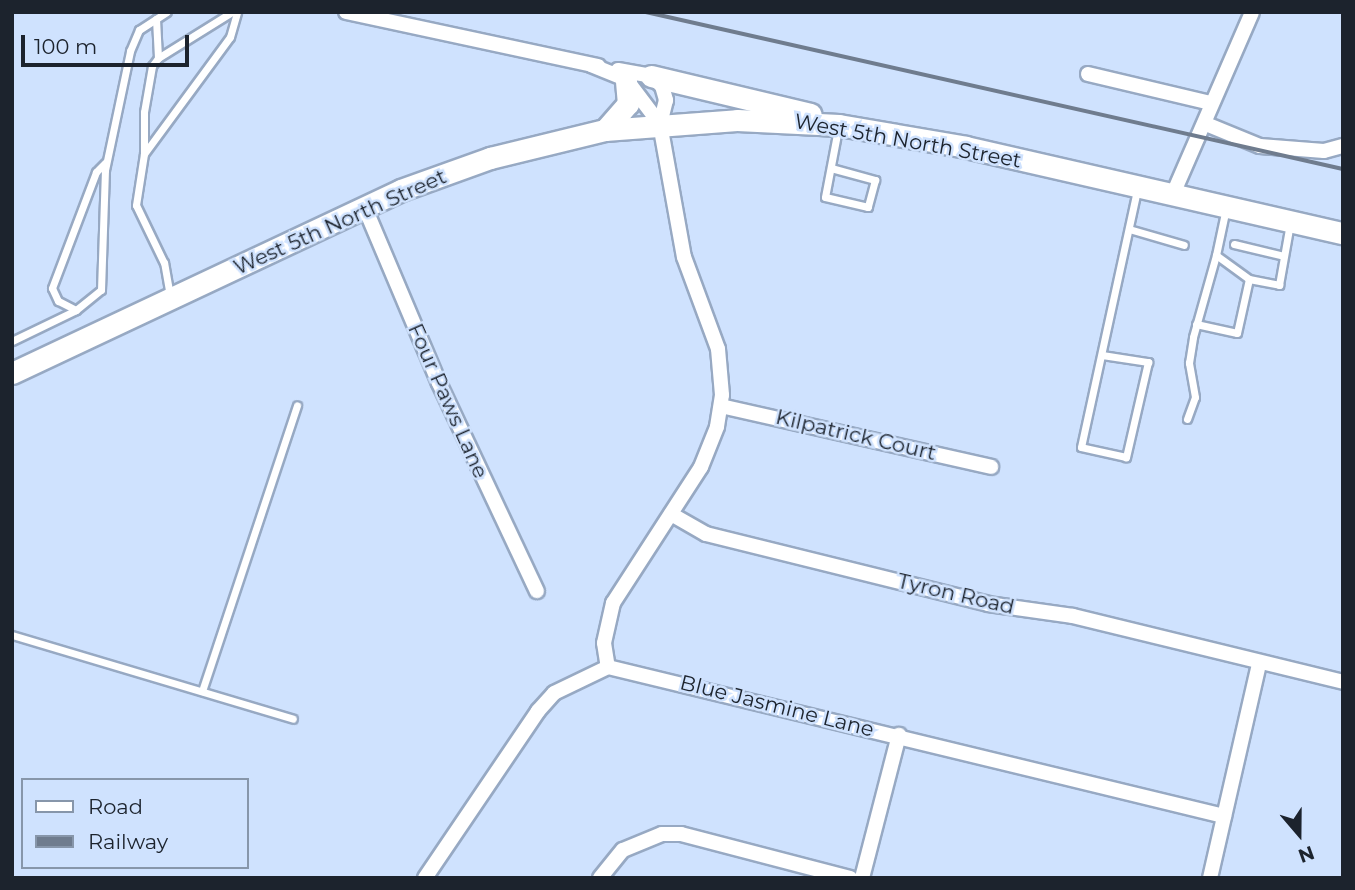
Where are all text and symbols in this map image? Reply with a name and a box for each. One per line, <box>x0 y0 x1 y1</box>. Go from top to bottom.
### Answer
scale bar <box>24 21 192 65</box>
text: 100 m <box>34 34 97 59</box>
street label: West 5th North Street <box>793 109 1023 173</box>
street label: West 5th North Street <box>230 164 450 280</box>
street label: Four Paws Lane <box>403 320 493 482</box>
street label: Kilpatrick Court <box>773 404 939 466</box>
street label: Tyron Road <box>895 568 1017 620</box>
street label: Blue Jasmine Lane <box>677 670 877 742</box>
legend <box>21 778 248 869</box>
text: Road <box>88 794 143 819</box>
north arrow <box>1264 799 1334 869</box>
text: Railway <box>88 829 168 854</box>
text: N <box>1295 841 1318 868</box>

